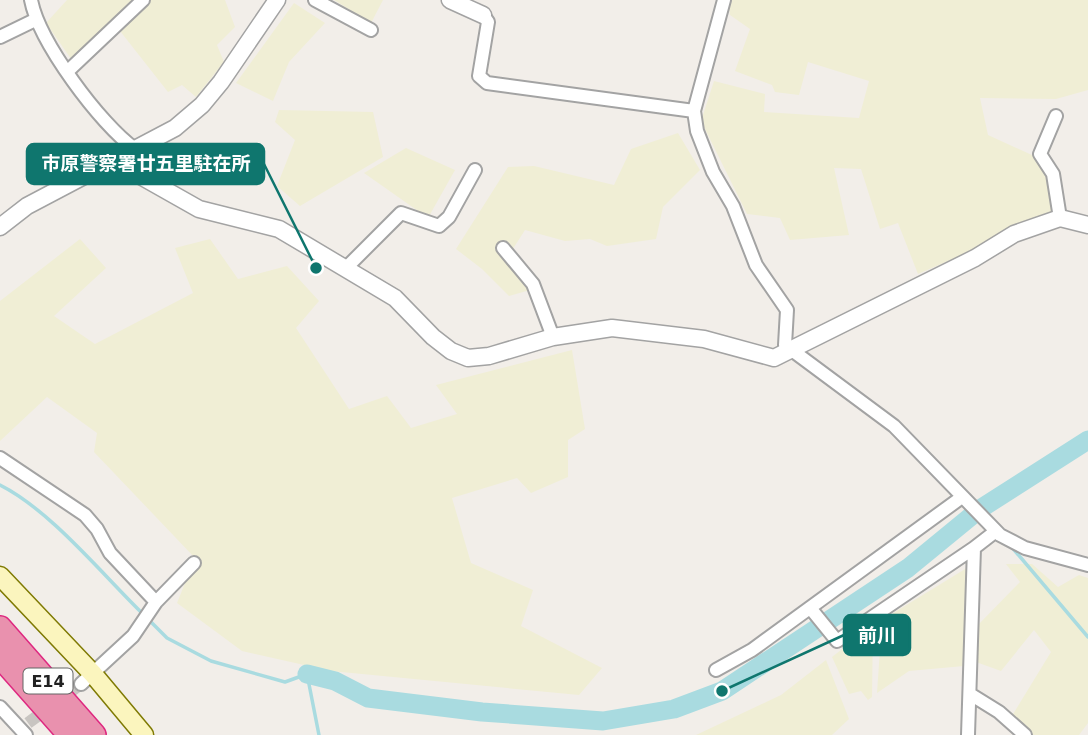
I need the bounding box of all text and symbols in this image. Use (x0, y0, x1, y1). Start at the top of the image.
callout: 市原警察署廿五里駐在所 (27, 144, 264, 184)
text: 市原警察署廿五里駐在所 (41, 152, 251, 174)
callout: 前川 (844, 615, 910, 655)
text: 前川 (858, 624, 896, 646)
road number: E14 (23, 668, 72, 694)

